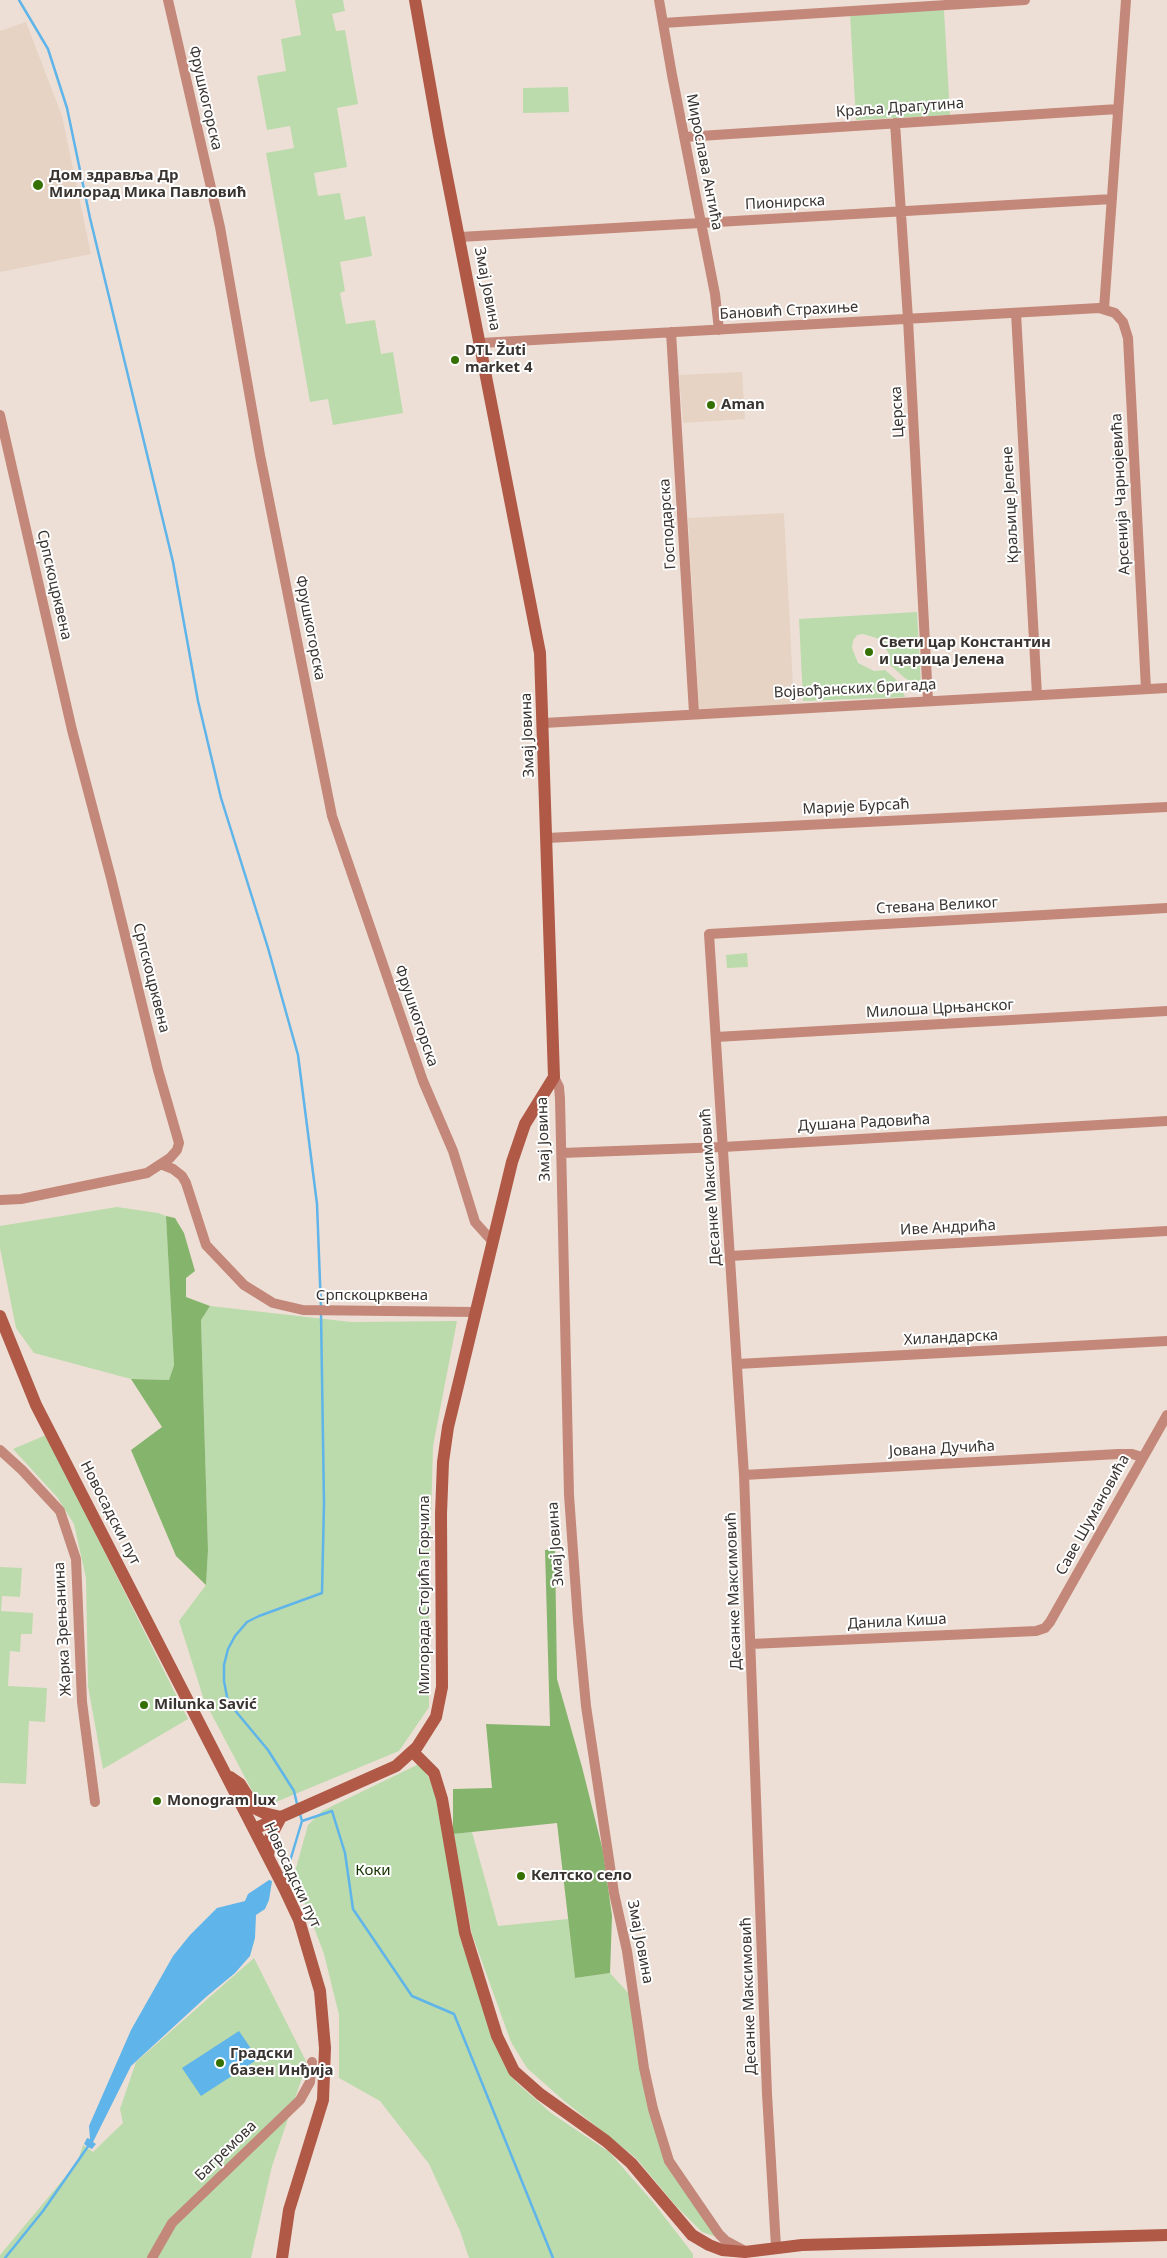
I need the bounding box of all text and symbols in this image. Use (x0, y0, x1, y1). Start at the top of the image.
street label: Фрушкогорска (184, 44, 226, 152)
street label: Мирослава Антића (682, 92, 726, 232)
street label: Краља Драгутина (835, 95, 965, 121)
place label: Дом здравља Др Милорад Мика Павловић (49, 167, 247, 202)
marker: Дом здравља Др Милорад Мика Павловић (31, 178, 45, 192)
street label: Пионирска (744, 192, 826, 214)
street label: Змај Јовина (470, 246, 504, 332)
street label: Бановић Страхиње (719, 298, 859, 324)
place label: DTL Žuti market 4 (465, 342, 533, 377)
marker: DTL Žuti market 4 (449, 354, 461, 366)
street label: Церска (888, 386, 908, 438)
place label: Aman (721, 396, 765, 414)
marker: Aman (705, 399, 717, 411)
street label: Арсенија Чарнојевића (1108, 413, 1134, 575)
street label: Краљице Јелене (999, 446, 1023, 564)
street label: Господарска (656, 478, 680, 570)
street label: Српскоцрквена (33, 528, 75, 642)
street label: Фрушкогорска (291, 574, 329, 682)
place label: Свети цар Константин и царица Јелена (879, 634, 1051, 669)
marker: Свети цар Константин и царица Јелена (863, 646, 875, 658)
street label: Војвођанских бригада (773, 676, 937, 702)
street label: Змај Јовина (518, 692, 538, 778)
street label: Марије Бурсаћ (802, 795, 910, 819)
street label: Стевана Великог (876, 894, 998, 918)
street label: Српскоцрквена (129, 921, 173, 1035)
street label: Фрушкогорска (390, 963, 442, 1069)
street label: Милоша Црњанског (866, 996, 1014, 1022)
street label: Змај Јовина (534, 1096, 554, 1182)
street label: Десанке Максимовић (697, 1108, 725, 1266)
street label: Душана Радовића (797, 1111, 931, 1135)
street label: Иве Андрића (900, 1217, 996, 1239)
street label: Српскоцрквена (316, 1287, 428, 1305)
street label: Хиландарска (903, 1327, 999, 1349)
street label: Јована Дучића (889, 1437, 995, 1461)
street label: Саве Шумановића (1052, 1452, 1134, 1578)
street label: Новосадски пут (76, 1458, 144, 1568)
street label: Милорада Стојића Горчила (416, 1495, 434, 1695)
street label: Змај Јовина (544, 1501, 568, 1587)
street label: Десанке Максимовић (722, 1512, 746, 1670)
street label: Жарка Зрењанина (50, 1561, 76, 1697)
street label: Данила Киша (847, 1610, 947, 1634)
place label: Milunka Savić (154, 1696, 257, 1714)
marker: Milunka Savić (138, 1699, 150, 1711)
place label: Monogram lux (167, 1792, 276, 1810)
marker: Monogram lux (151, 1795, 163, 1807)
street label: Новосадски пут (260, 1819, 324, 1931)
park label: Коки (355, 1862, 391, 1880)
place label: Келтско село (531, 1867, 632, 1885)
marker: Келтско село (515, 1870, 527, 1882)
street label: Змај Јовина (623, 1899, 657, 1985)
street label: Десанке Максимовић (737, 1917, 761, 2075)
place label: Градски базен Инђија (230, 2045, 334, 2080)
marker: Градски базен Инђија (214, 2057, 226, 2069)
street label: Багремова (191, 2117, 261, 2185)

